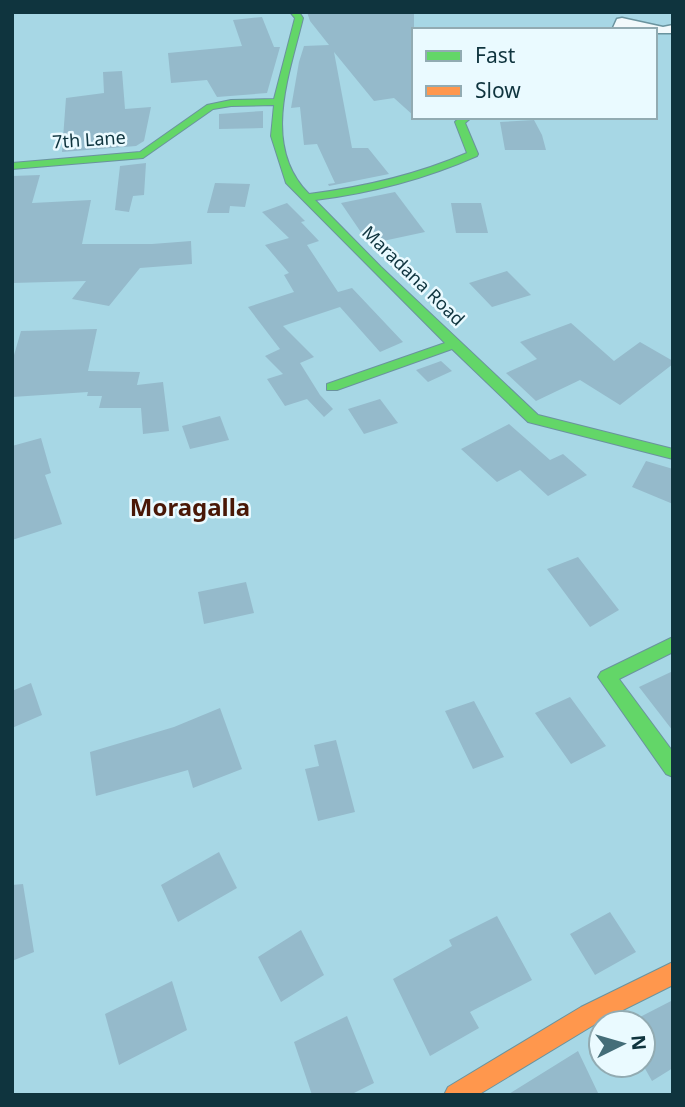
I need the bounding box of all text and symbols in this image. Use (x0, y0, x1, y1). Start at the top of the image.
legend (412, 28, 657, 119)
text: Fast (475, 41, 516, 69)
text: Slow (475, 76, 521, 104)
street label: 7th Lane (51, 124, 126, 154)
street label: Maradana Road (357, 220, 470, 330)
district label: Moragalla (130, 490, 250, 523)
north arrow (587, 1009, 657, 1079)
text: N (625, 1034, 653, 1051)

